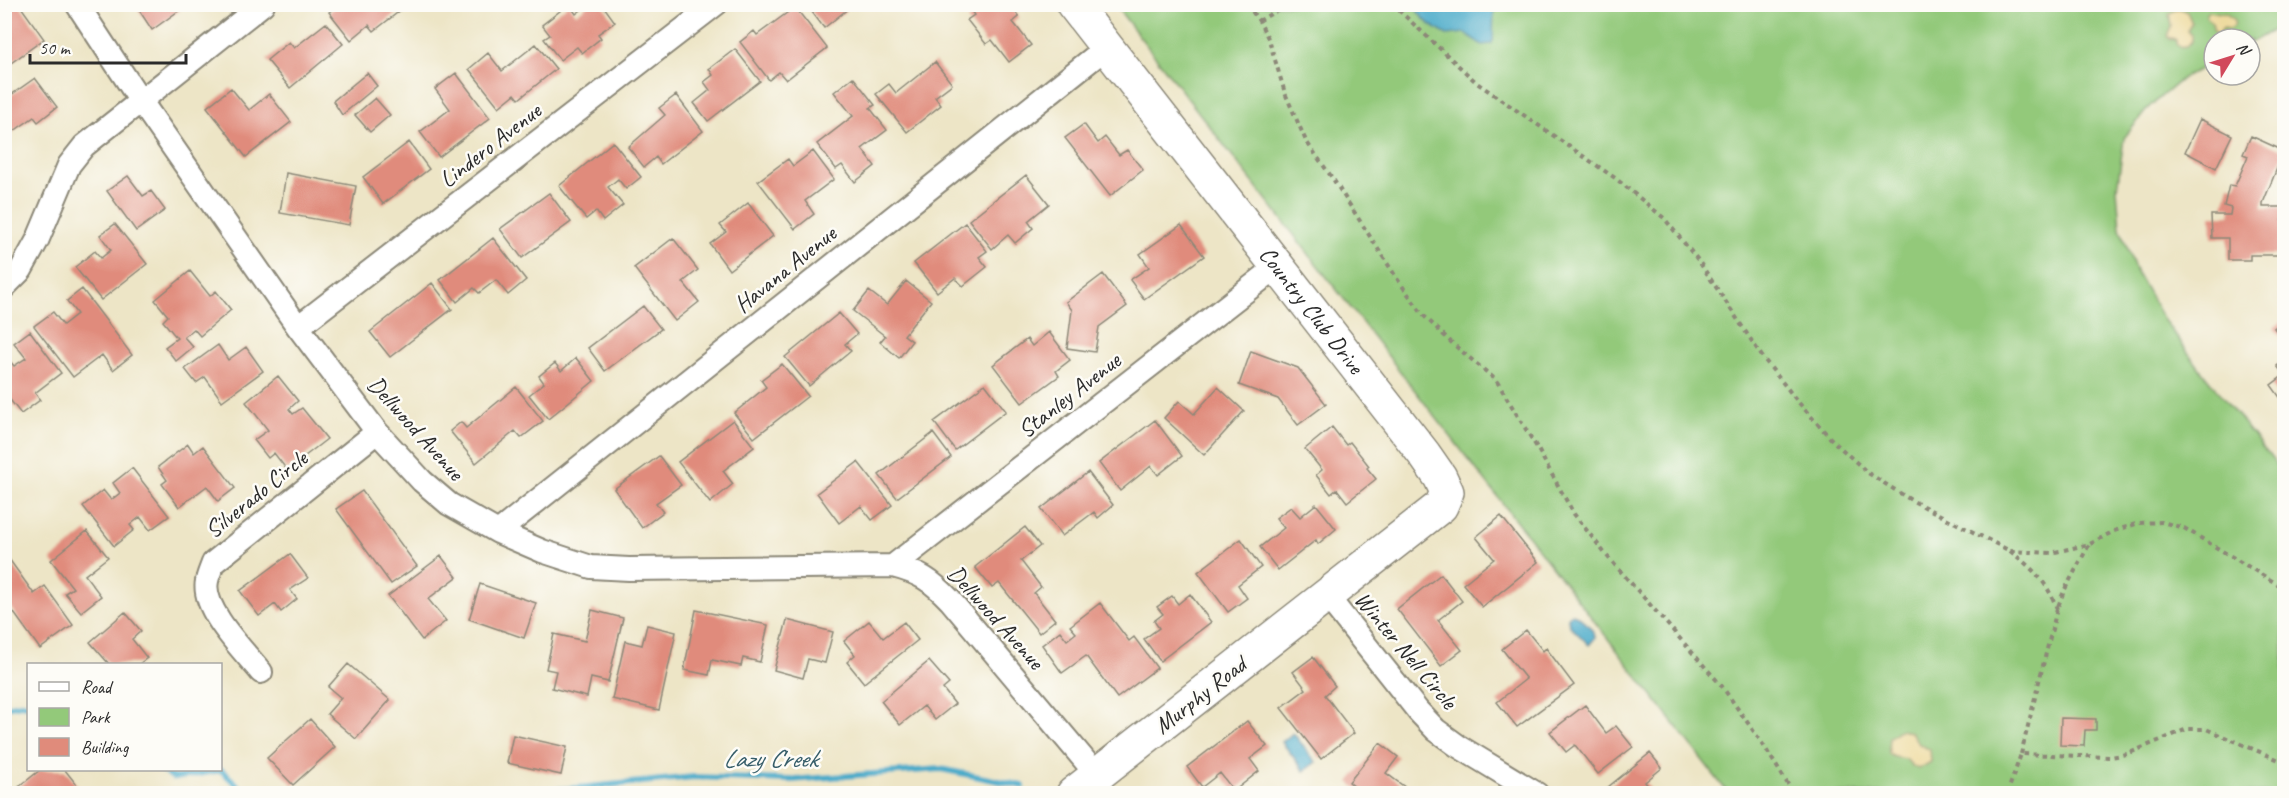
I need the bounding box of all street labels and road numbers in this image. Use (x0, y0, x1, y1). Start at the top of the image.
street label: Lindero Avenue (433, 95, 549, 194)
street label: Havana Avenue (728, 217, 844, 319)
street label: Country Club Drive (1253, 240, 1372, 381)
street label: Stanley Avenue (1011, 344, 1128, 445)
street label: Dellwood Avenue (361, 370, 472, 488)
street label: Silverado Circle (198, 442, 315, 545)
street label: Dellwood Avenue (941, 559, 1052, 677)
street label: Winter Nell Circle (1348, 585, 1465, 717)
street label: Murphy Road (1148, 648, 1255, 740)

